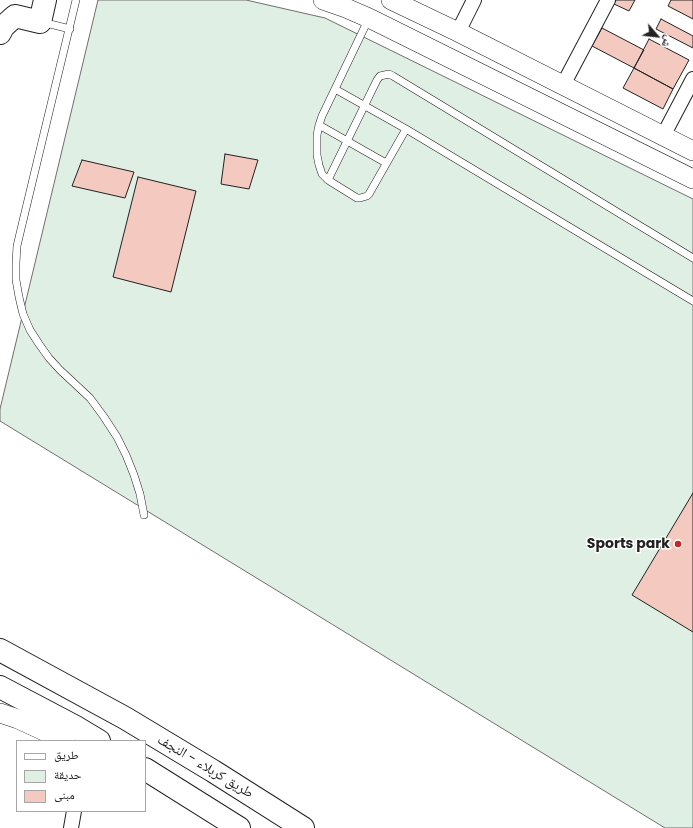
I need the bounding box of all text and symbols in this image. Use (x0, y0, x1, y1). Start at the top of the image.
north arrow (637, 16, 677, 56)
text: ش (658, 33, 677, 51)
place label: Sports park (587, 536, 670, 552)
marker: Sports park (673, 539, 683, 549)
street label: طريق کربلاء - النجف (154, 732, 256, 802)
legend (16, 740, 146, 812)
text: طريق (54, 746, 79, 763)
text: حديقة (54, 766, 82, 783)
text: مبنى (54, 786, 75, 803)

